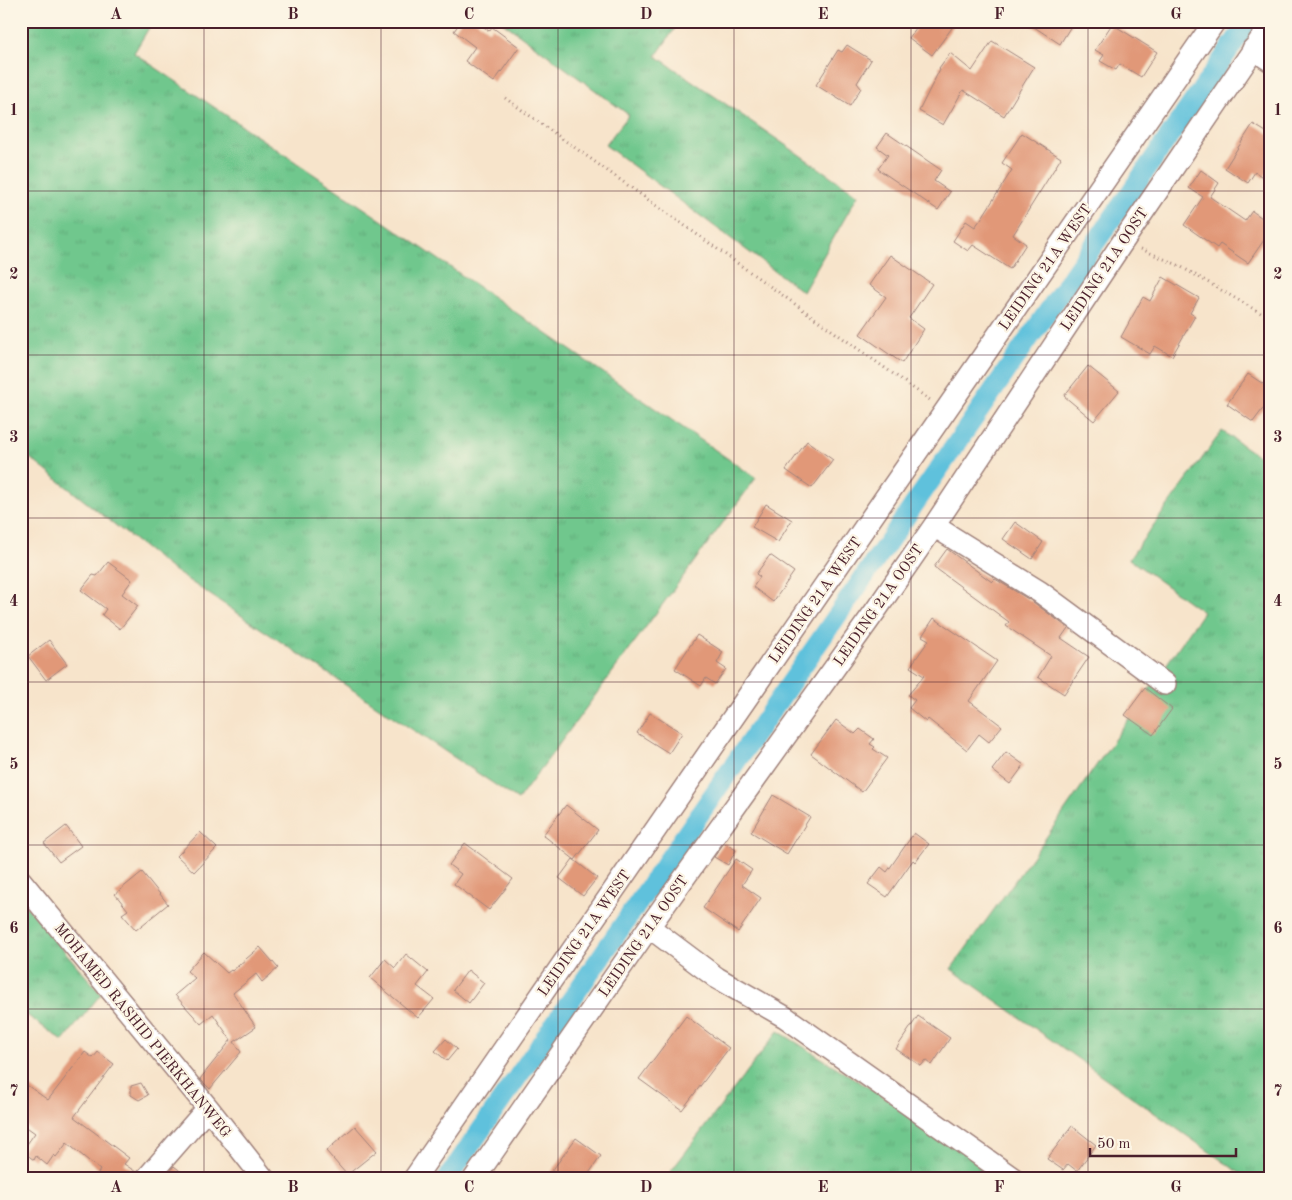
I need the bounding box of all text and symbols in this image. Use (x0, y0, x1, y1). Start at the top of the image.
text: A (110, 7, 122, 23)
text: B (287, 7, 299, 23)
text: C (464, 7, 474, 23)
text: D (640, 7, 652, 23)
text: E (817, 7, 829, 23)
text: F (994, 7, 1005, 23)
text: G (1170, 7, 1182, 23)
text: 1 (9, 103, 19, 119)
text: 1 (1273, 103, 1283, 119)
street label: LEIDING 21A WEST (997, 202, 1095, 334)
street label: LEIDING 21A OOST (1059, 206, 1152, 334)
text: 2 (9, 267, 19, 283)
text: 2 (1273, 267, 1283, 283)
text: 3 (9, 430, 19, 446)
text: 3 (1273, 430, 1283, 446)
street label: LEIDING 21A WEST (767, 535, 865, 667)
street label: LEIDING 21A OOST (832, 542, 927, 669)
text: 4 (9, 594, 19, 610)
text: 4 (1273, 594, 1283, 610)
text: 5 (9, 757, 19, 773)
text: 5 (1273, 757, 1283, 773)
street label: LEIDING 21A WEST (536, 868, 634, 1000)
street label: LEIDING 21A OOST (597, 873, 692, 1000)
text: 6 (9, 921, 19, 937)
street label: MOHAMED RASHID PIERKHANWEG (51, 921, 233, 1141)
text: 6 (1273, 921, 1283, 937)
text: 7 (9, 1084, 19, 1100)
text: 7 (1273, 1084, 1283, 1100)
scale bar (1090, 1125, 1236, 1157)
text: 50 m (1097, 1137, 1131, 1152)
text: A (110, 1180, 122, 1196)
text: B (287, 1180, 299, 1196)
text: C (464, 1180, 474, 1196)
text: D (640, 1180, 652, 1196)
text: E (817, 1180, 829, 1196)
text: F (994, 1180, 1005, 1196)
text: G (1170, 1180, 1182, 1196)

